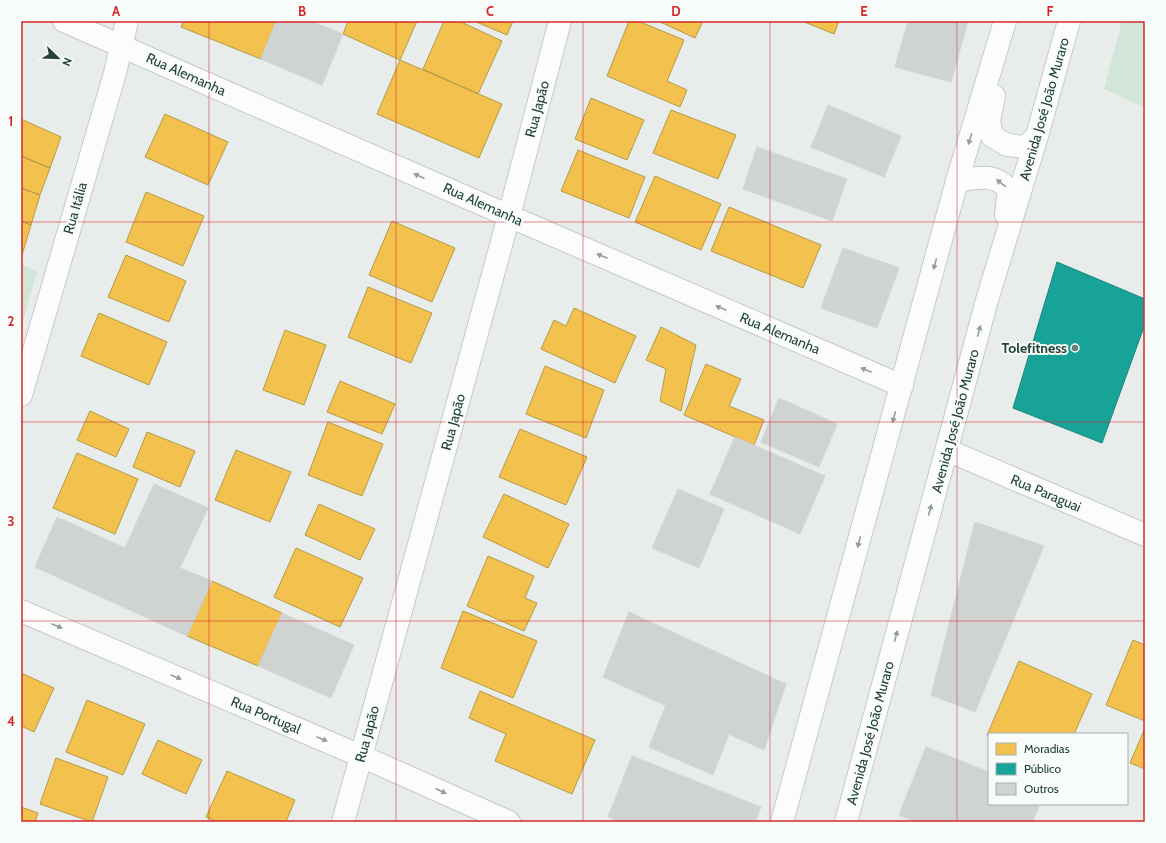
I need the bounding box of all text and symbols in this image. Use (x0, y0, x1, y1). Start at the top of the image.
text: A (112, 3, 121, 19)
text: B (298, 3, 306, 19)
text: C (486, 3, 494, 19)
text: D (671, 3, 681, 19)
text: E (860, 3, 868, 19)
text: F (1047, 3, 1054, 19)
street label: Avenida José João Muraro (1015, 35, 1073, 183)
north arrow (38, 38, 78, 78)
street label: Rua Alemanha (143, 48, 229, 100)
text: N (59, 56, 75, 68)
street label: Rua Japão (521, 78, 553, 139)
text: 1 (9, 113, 13, 129)
one-way arrow (967, 133, 973, 145)
one-way arrow (413, 173, 424, 179)
street label: Rua Alemanha (440, 178, 526, 230)
one-way arrow (996, 179, 1007, 187)
street label: Rua Itália (59, 180, 91, 236)
one-way arrow (596, 253, 608, 259)
one-way arrow (931, 258, 937, 270)
one-way arrow (715, 304, 727, 310)
street label: Rua Alemanha (737, 308, 823, 358)
text: 2 (8, 313, 15, 329)
one-way arrow (976, 325, 982, 337)
place label: Tolefitness (1002, 339, 1067, 357)
marker: Tolefitness (1070, 343, 1080, 353)
street label: Avenida José João Muraro (927, 347, 983, 495)
one-way arrow (861, 367, 872, 373)
street label: Rua Japão (437, 391, 469, 452)
one-way arrow (891, 411, 897, 423)
street label: Rua Paraguai (1008, 470, 1084, 516)
one-way arrow (927, 504, 933, 516)
text: 3 (7, 513, 15, 529)
one-way arrow (856, 536, 862, 548)
one-way arrow (51, 623, 62, 629)
one-way arrow (893, 630, 899, 642)
street label: Avenida José João Muraro (842, 659, 898, 807)
one-way arrow (171, 674, 182, 680)
street label: Rua Portugal (228, 692, 304, 738)
street label: Rua Japão (351, 703, 383, 764)
text: 4 (7, 713, 15, 729)
legend (988, 733, 1128, 805)
one-way arrow (316, 736, 327, 742)
text: Moradias (1024, 741, 1070, 756)
text: Público (1024, 761, 1061, 776)
text: Outros (1024, 781, 1059, 796)
one-way arrow (435, 788, 446, 794)

